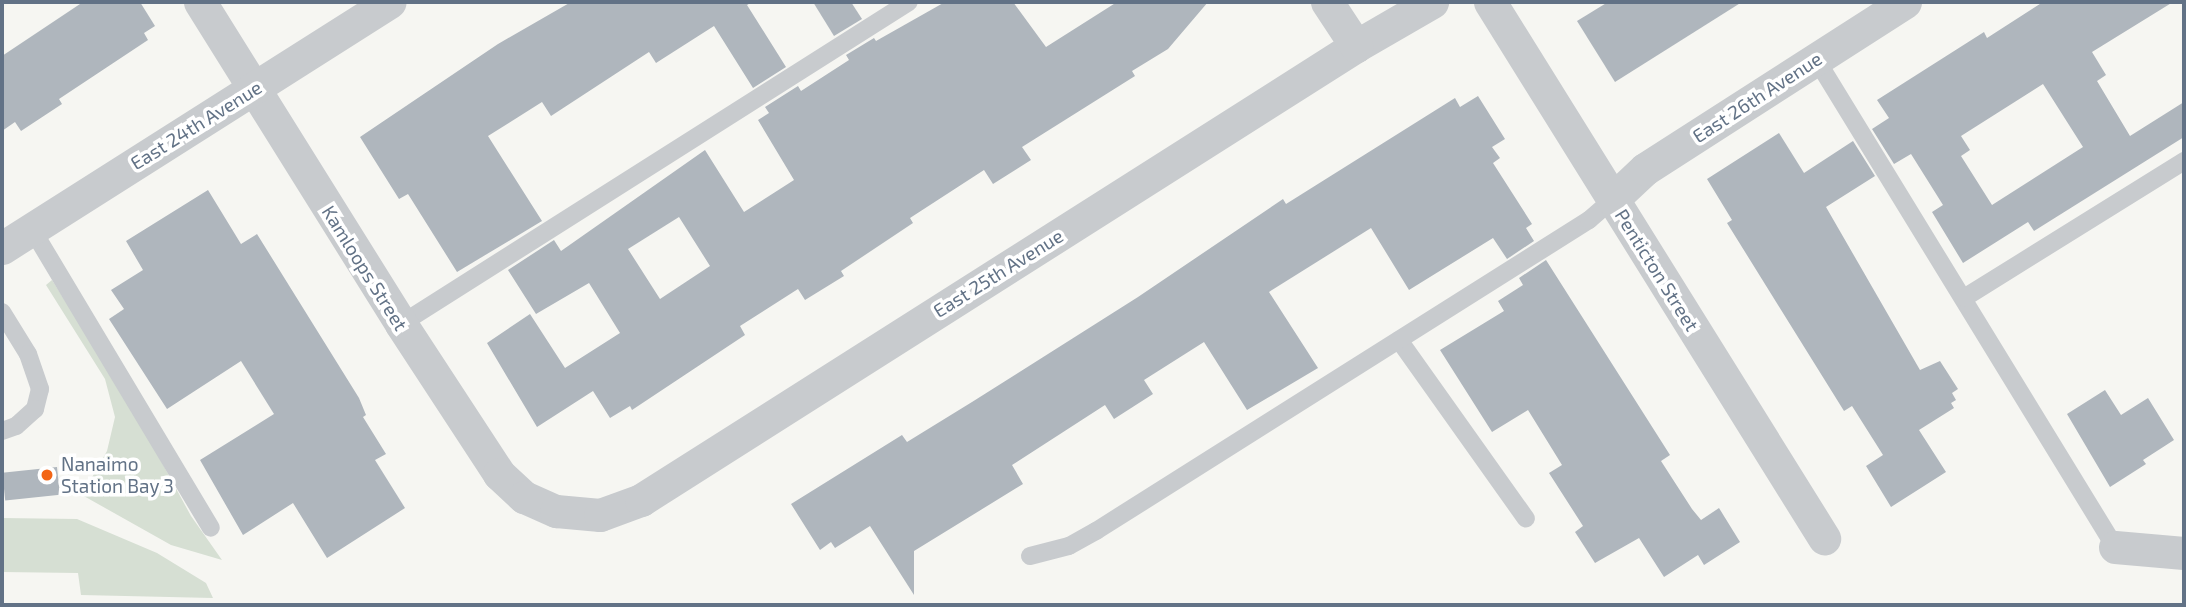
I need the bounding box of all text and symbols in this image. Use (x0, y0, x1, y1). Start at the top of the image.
street label: East 26th Avenue (1688, 47, 1826, 147)
street label: East 24th Avenue (126, 75, 266, 175)
street label: Kamloops Street (317, 201, 413, 335)
street label: Penticton Street (1610, 205, 1704, 335)
street label: East 25th Avenue (929, 224, 1067, 322)
place label: Nanaimo Station Bay 3 (61, 453, 174, 497)
marker: Nanaimo Station Bay 3 (39, 467, 55, 483)

